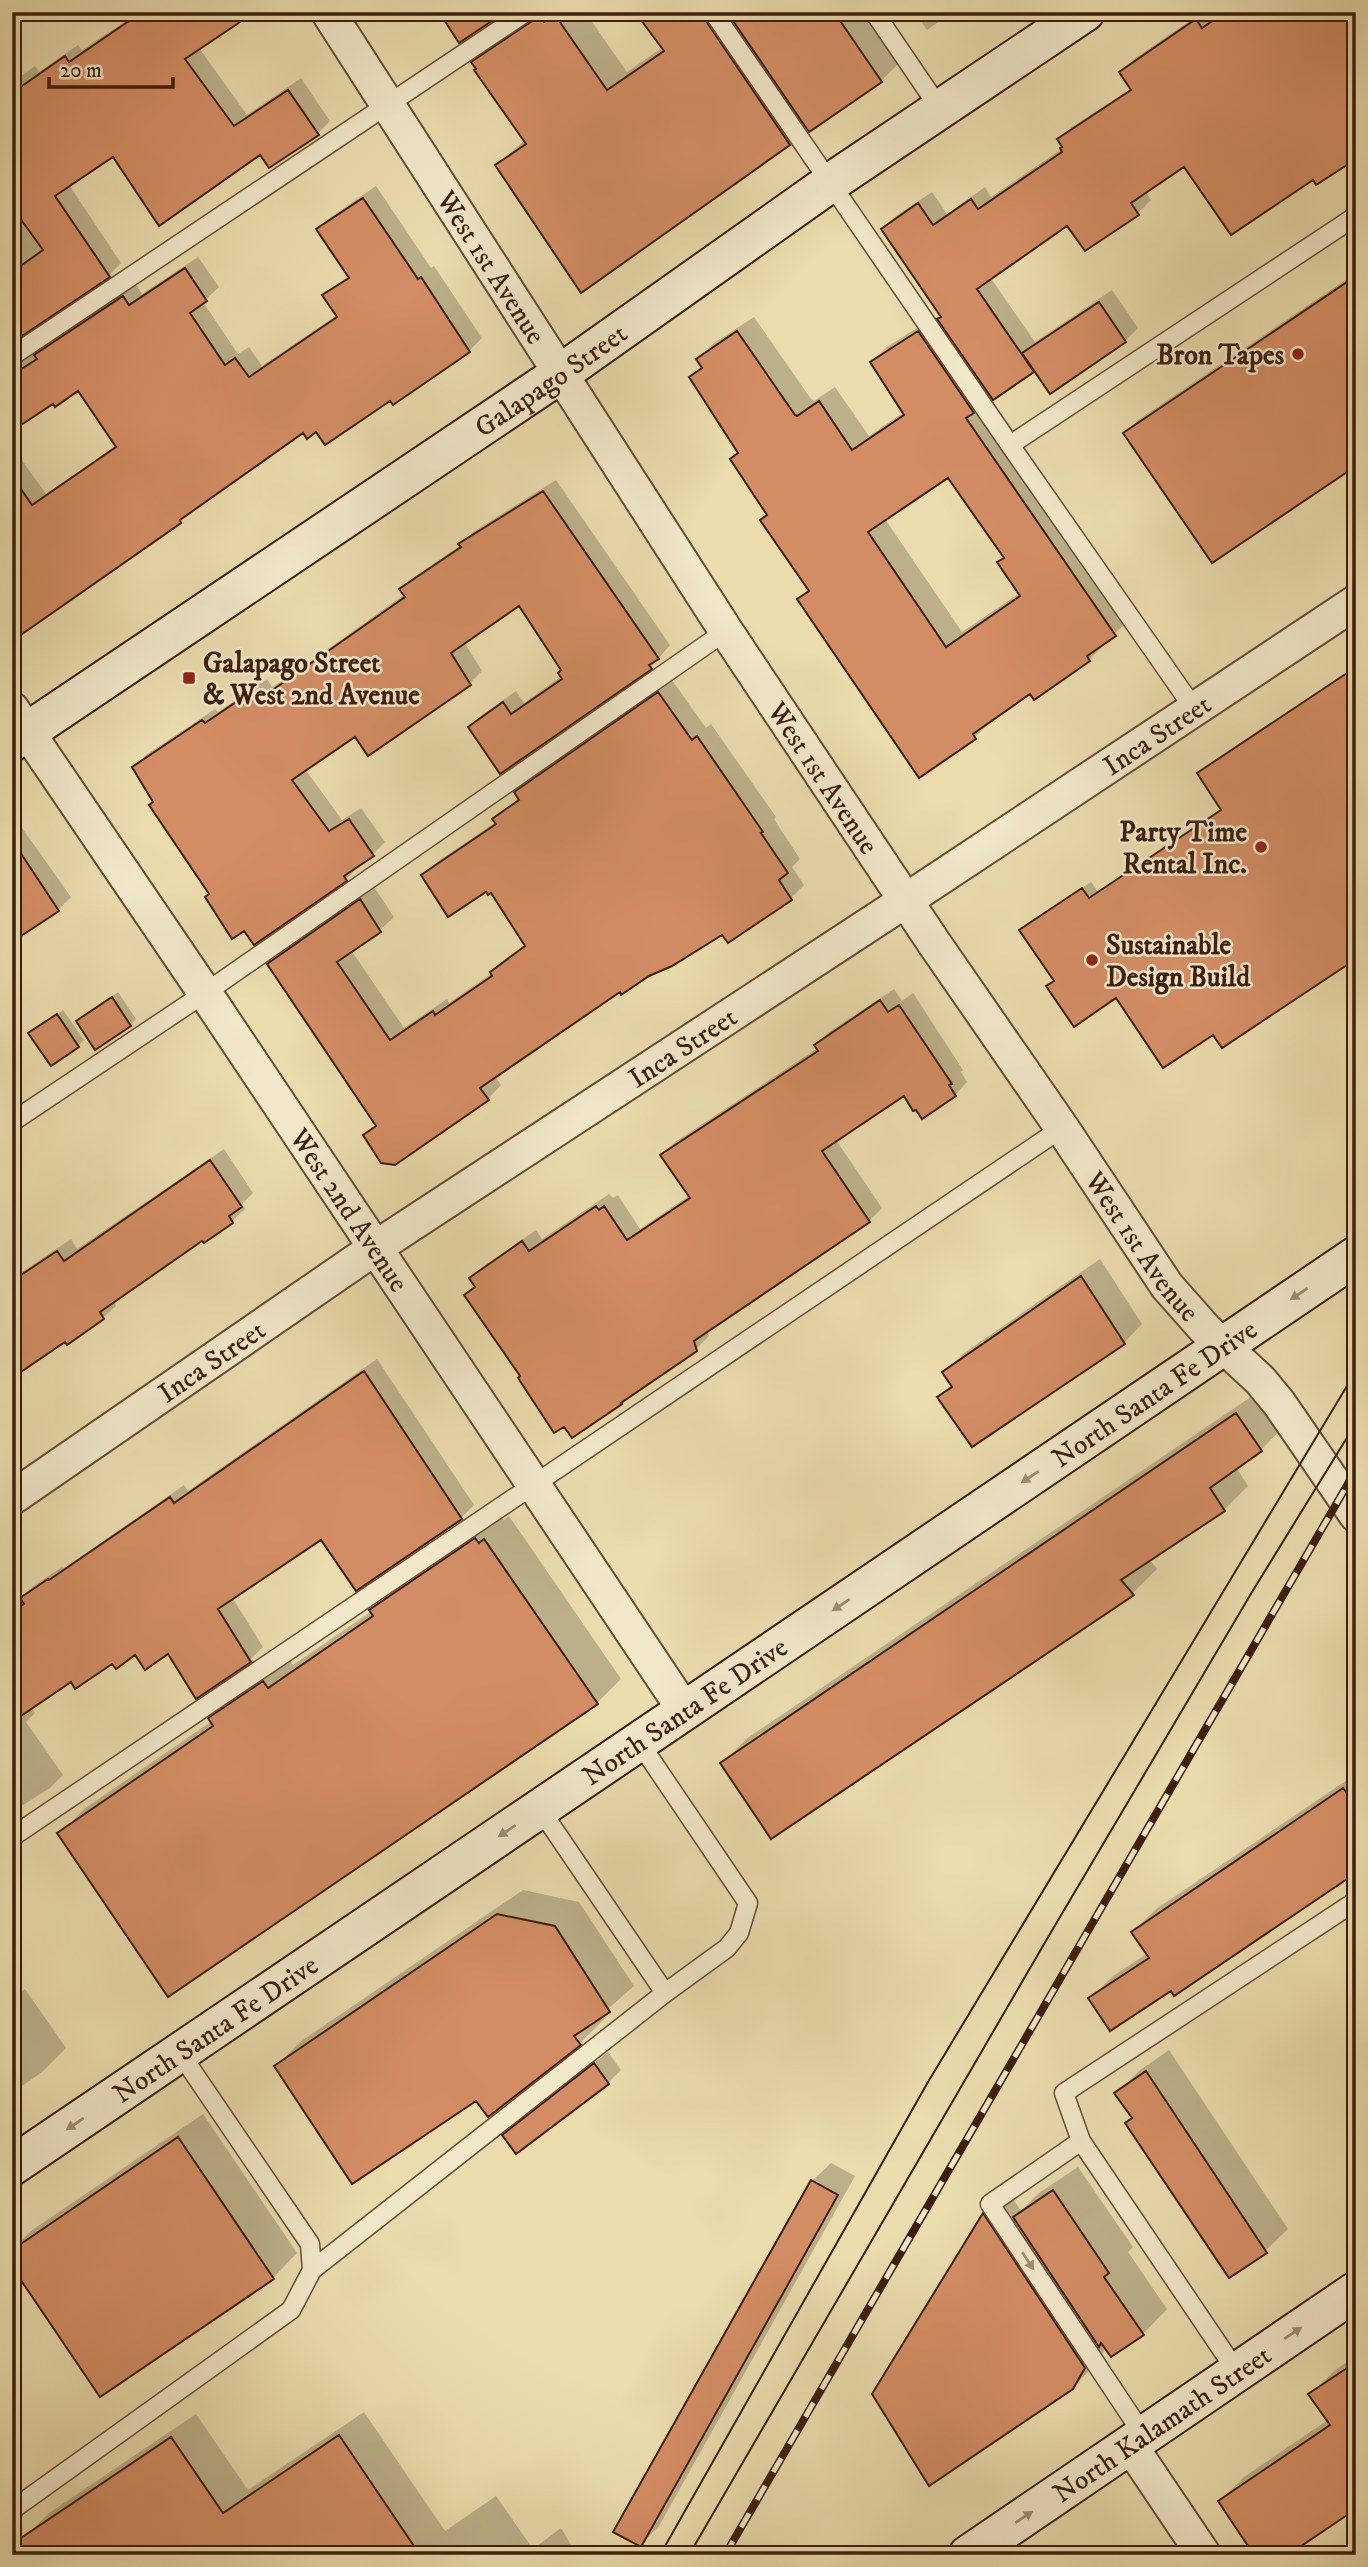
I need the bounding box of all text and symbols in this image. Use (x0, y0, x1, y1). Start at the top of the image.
scale bar (49, 46, 173, 90)
text: 20 m (60, 58, 102, 84)
street label: West 1st Avenue (428, 184, 553, 351)
street label: Galapago Street (468, 316, 634, 445)
place label: Bron Tapes (1156, 338, 1285, 373)
marker: Bron Tapes (1290, 346, 1306, 362)
place label: Galapago Street & West 2nd Avenue (203, 646, 420, 713)
marker: Galapago Street & West 2nd Avenue (181, 670, 197, 686)
street label: Inca Street (1097, 687, 1218, 784)
street label: West 1st Avenue (759, 695, 886, 861)
place label: Party Time Rental Inc. (1119, 815, 1247, 882)
marker: Party Time Rental Inc. (1253, 839, 1269, 855)
place label: Sustainable Design Build (1106, 928, 1251, 995)
marker: Sustainable Design Build (1084, 952, 1100, 968)
street label: Inca Street (622, 1000, 744, 1096)
street label: West 2nd Avenue (281, 1121, 416, 1299)
street label: West 1st Avenue (1076, 1164, 1206, 1329)
one-way arrow (1289, 1288, 1309, 1301)
street label: North Santa Fe Drive (1045, 1312, 1264, 1476)
street label: Inca Street (152, 1313, 272, 1411)
one-way arrow (1021, 1470, 1039, 1484)
one-way arrow (832, 1598, 851, 1611)
street label: North Santa Fe Drive (576, 1630, 795, 1794)
one-way arrow (498, 1824, 516, 1838)
street label: North Santa Fe Drive (106, 1948, 325, 2112)
one-way arrow (66, 2117, 84, 2131)
one-way arrow (1021, 2252, 1035, 2270)
one-way arrow (1284, 2327, 1303, 2340)
street label: North Kalamath Street (1046, 2338, 1278, 2511)
one-way arrow (1015, 2510, 1034, 2523)

